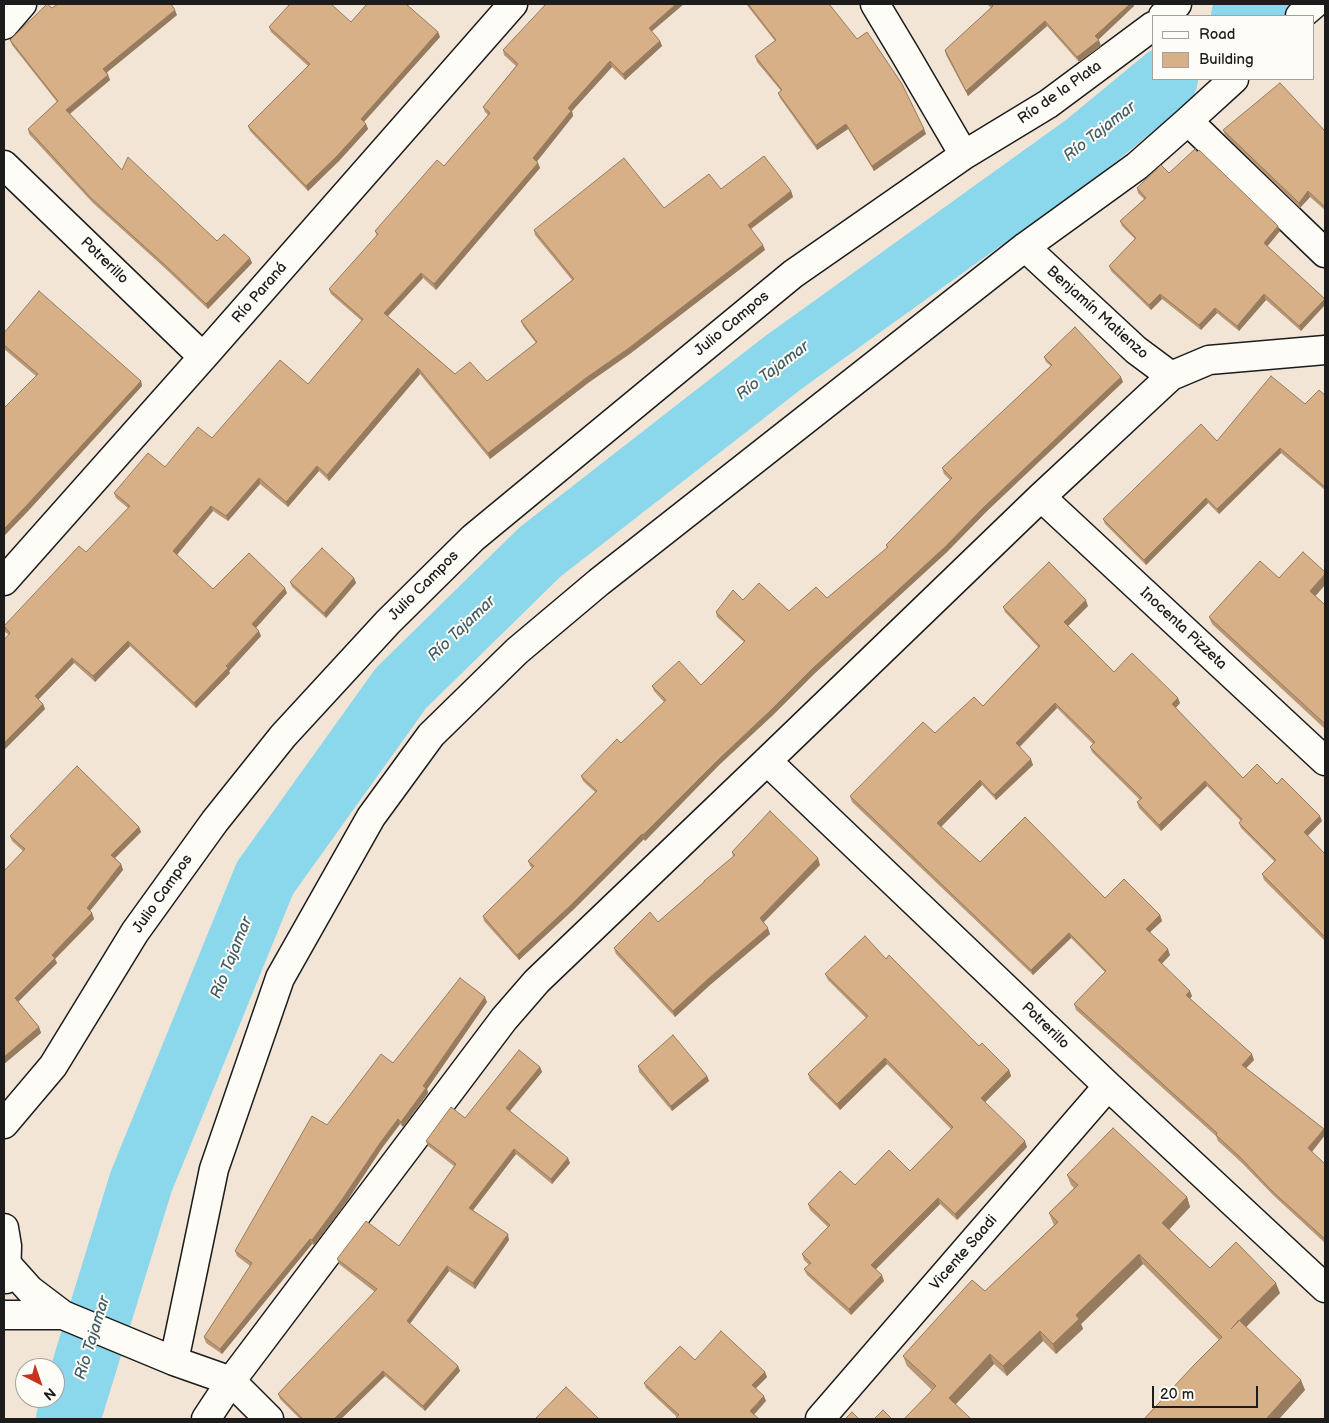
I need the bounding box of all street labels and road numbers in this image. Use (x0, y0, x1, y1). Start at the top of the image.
street label: Río de la Plata (1015, 58, 1105, 128)
street label: Potrerillo (76, 234, 132, 288)
street label: Río Paraná (229, 259, 291, 327)
street label: Benjamín Matienzo (1042, 263, 1152, 363)
street label: Julio Campos (691, 288, 773, 360)
street label: Julio Campos (385, 547, 463, 625)
street label: Inocenta Pizzeta (1136, 584, 1230, 674)
street label: Julio Campos (129, 851, 197, 937)
street label: Potrerillo (1017, 999, 1073, 1053)
street label: Vicente Saadi (927, 1212, 1001, 1294)

